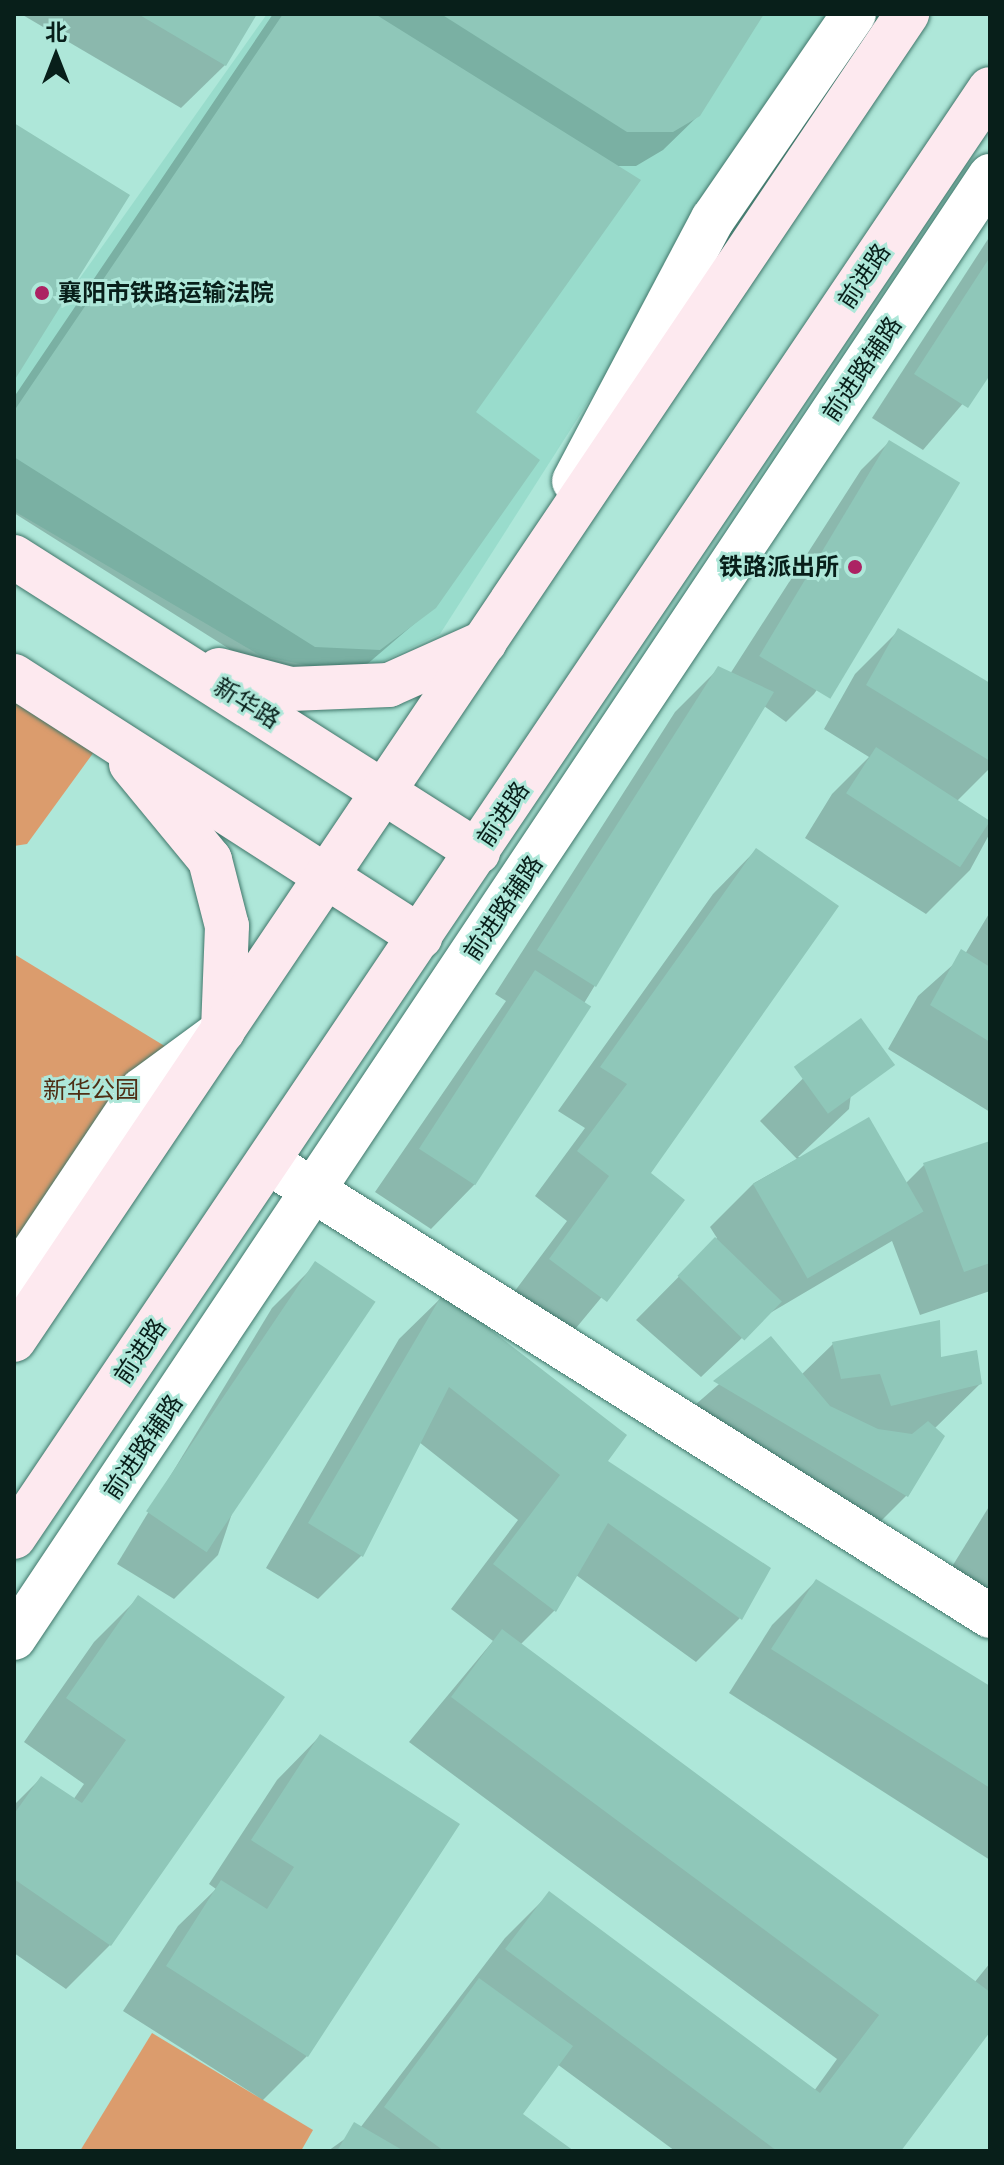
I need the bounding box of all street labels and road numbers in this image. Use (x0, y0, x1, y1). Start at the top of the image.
street label: 前进路 (832, 238, 896, 314)
street label: 前进路辅路 (817, 311, 907, 427)
street label: 新华路 (209, 672, 285, 734)
street label: 前进路 (471, 776, 535, 852)
street label: 前进路辅路 (458, 850, 548, 966)
street label: 前进路 (108, 1313, 172, 1389)
street label: 前进路辅路 (98, 1389, 188, 1505)

